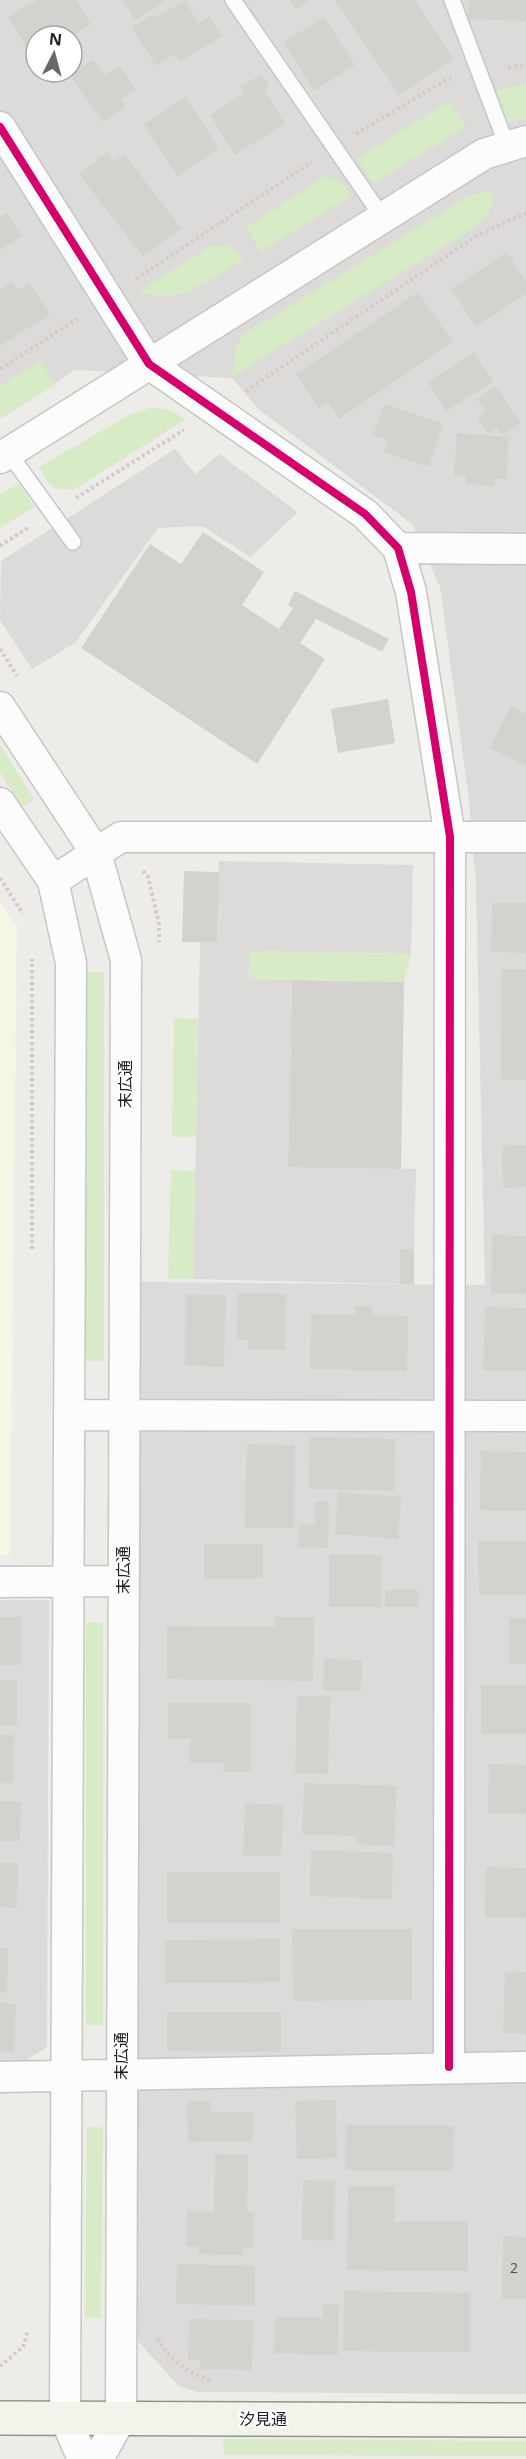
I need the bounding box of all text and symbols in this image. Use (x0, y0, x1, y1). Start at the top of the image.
north arrow (24, 24, 84, 84)
text: N (48, 27, 63, 51)
street label: 末広通 (114, 1060, 136, 1108)
street label: 末広通 (112, 1546, 134, 1594)
street label: 末広通 (110, 2032, 132, 2080)
house number: 2 (510, 2258, 518, 2277)
street label: 汐見通 (239, 2408, 287, 2430)

